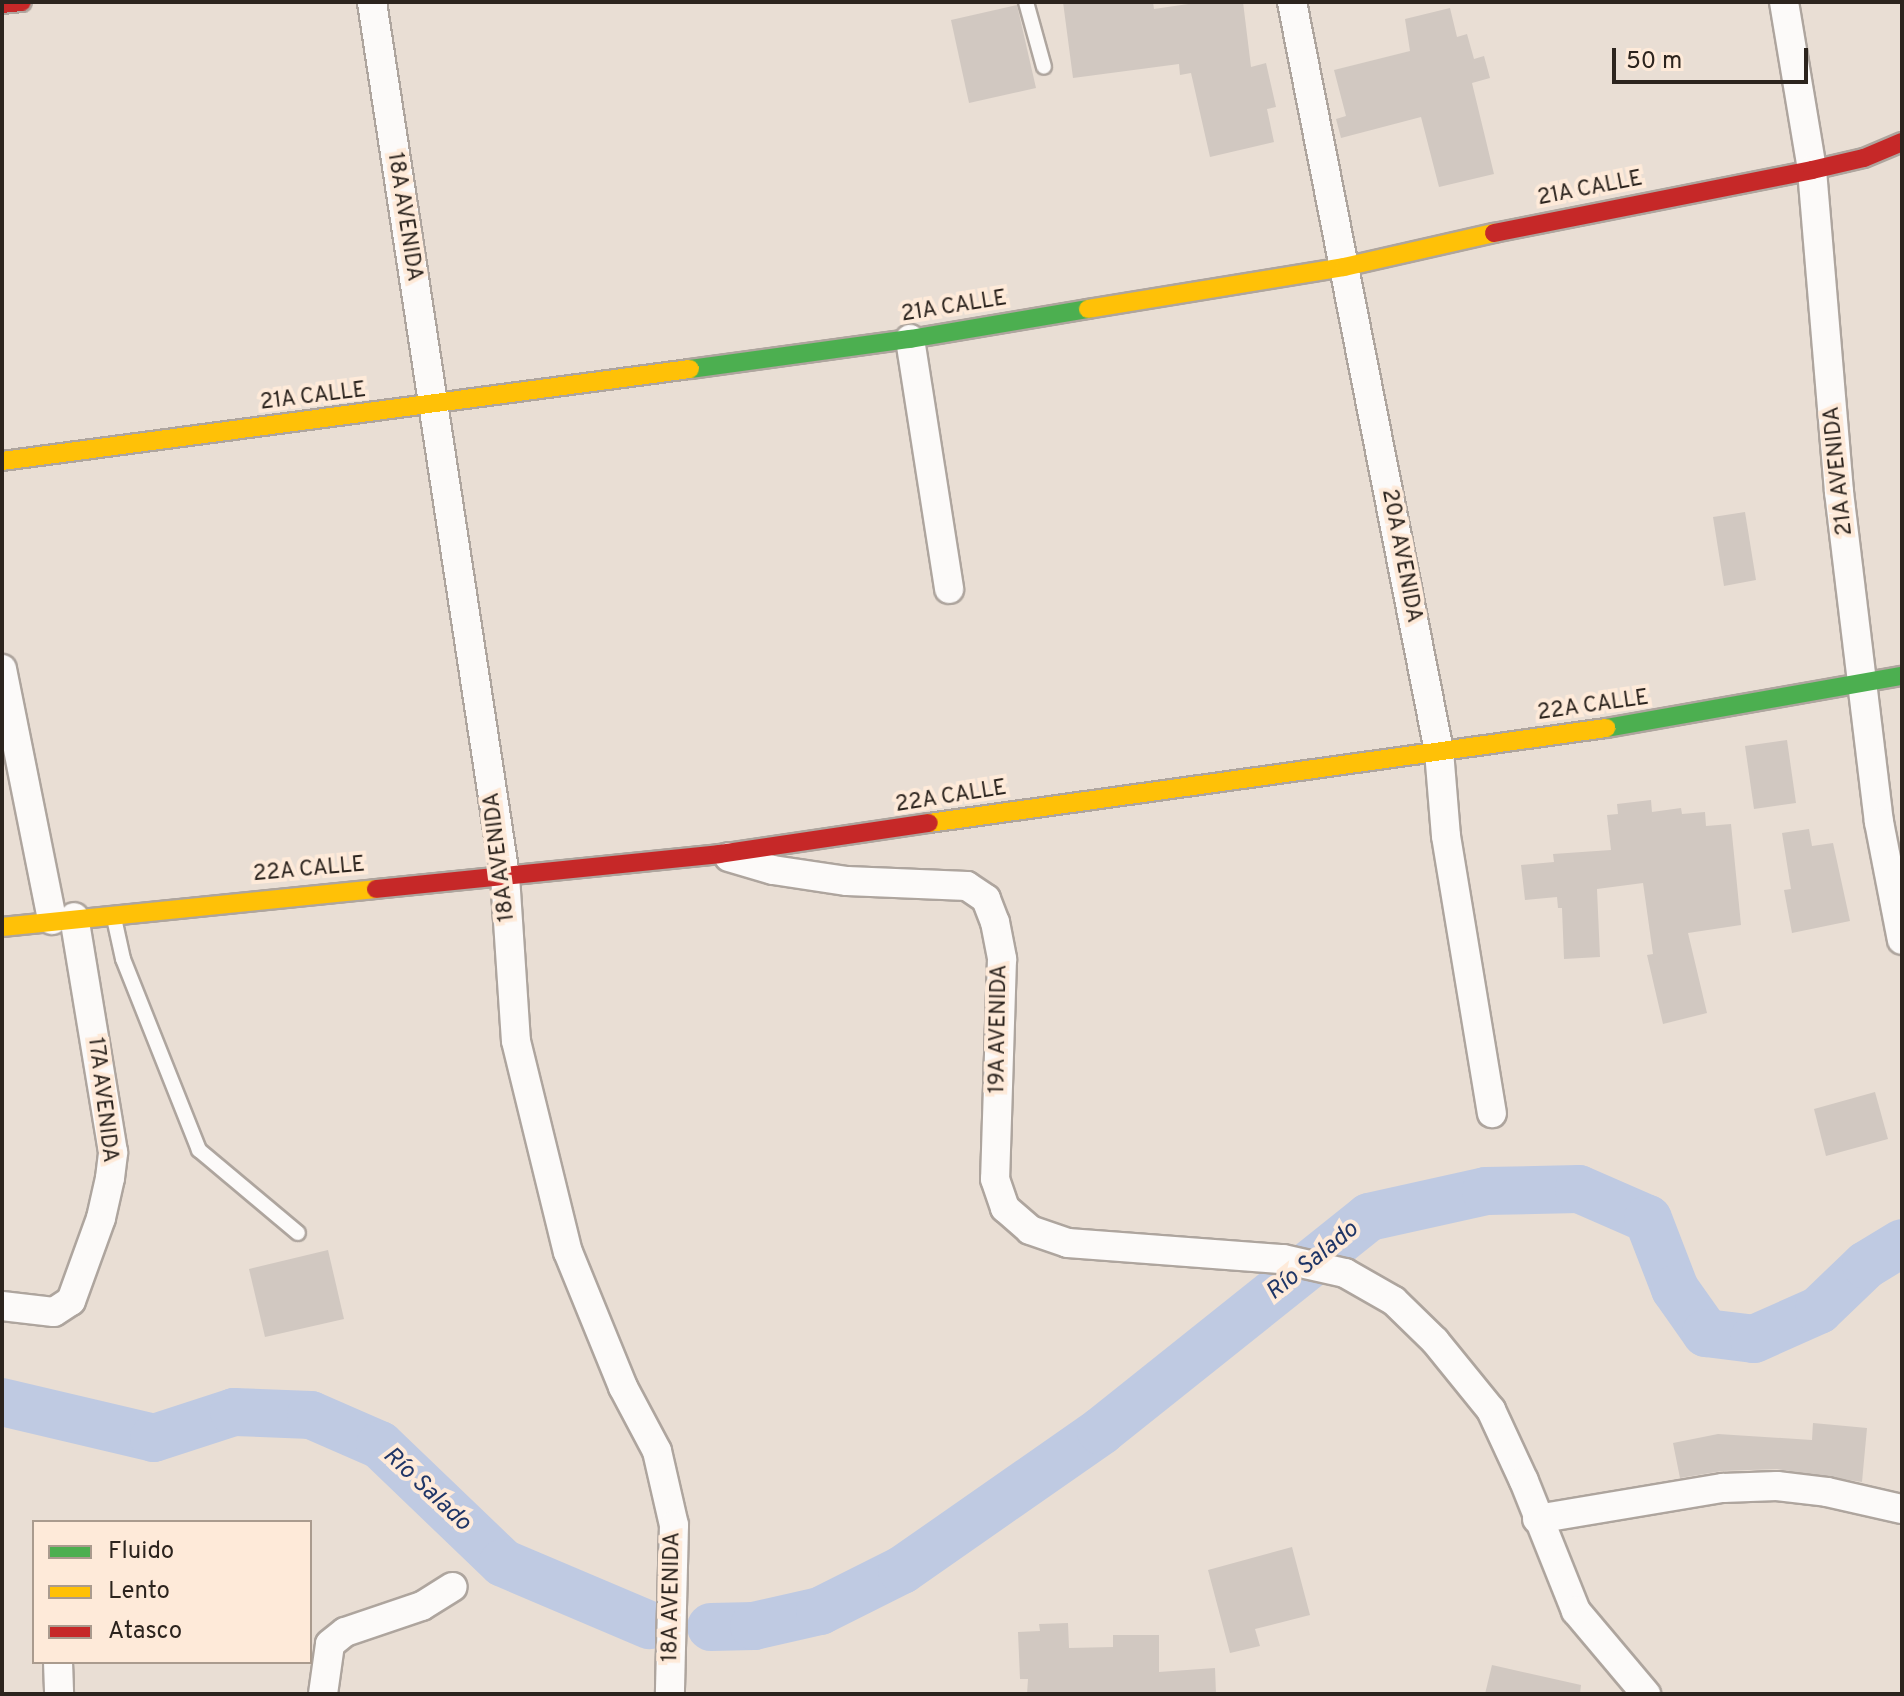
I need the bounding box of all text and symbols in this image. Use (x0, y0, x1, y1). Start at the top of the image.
scale bar (1616, 32, 1812, 82)
text: 50 m (1626, 47, 1682, 77)
street label: 18A AVENIDA (381, 150, 427, 284)
street label: 21A CALLE (1535, 166, 1645, 212)
street label: 21A CALLE (899, 286, 1009, 328)
street label: 21A CALLE (258, 377, 368, 417)
street label: 21A AVENIDA (1819, 404, 1859, 538)
street label: 20A AVENIDA (1375, 486, 1427, 626)
street label: 22A CALLE (1535, 685, 1651, 727)
street label: 22A CALLE (893, 775, 1009, 819)
street label: 18A AVENIDA (479, 790, 521, 924)
street label: 22A CALLE (252, 852, 366, 888)
street label: 19A AVENIDA (985, 963, 1013, 1095)
street label: 17A AVENIDA (81, 1035, 123, 1165)
water label: Río Salado (1261, 1216, 1365, 1308)
water label: Río Salado (376, 1442, 476, 1538)
legend (32, 1520, 312, 1664)
street label: 18A AVENIDA (658, 1531, 686, 1663)
text: Fluido (108, 1537, 174, 1567)
text: Lento (108, 1577, 170, 1607)
text: Atasco (108, 1617, 182, 1647)

